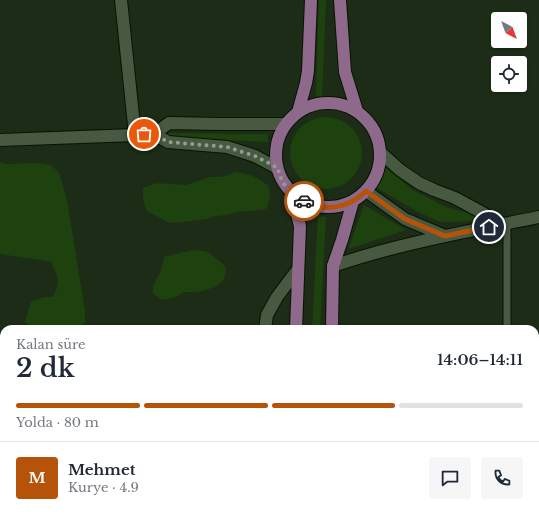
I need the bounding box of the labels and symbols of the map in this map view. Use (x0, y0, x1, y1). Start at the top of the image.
north arrow (491, 12, 527, 48)
pin (127, 117, 161, 151)
courier (284, 181, 324, 221)
pin (472, 210, 506, 244)

